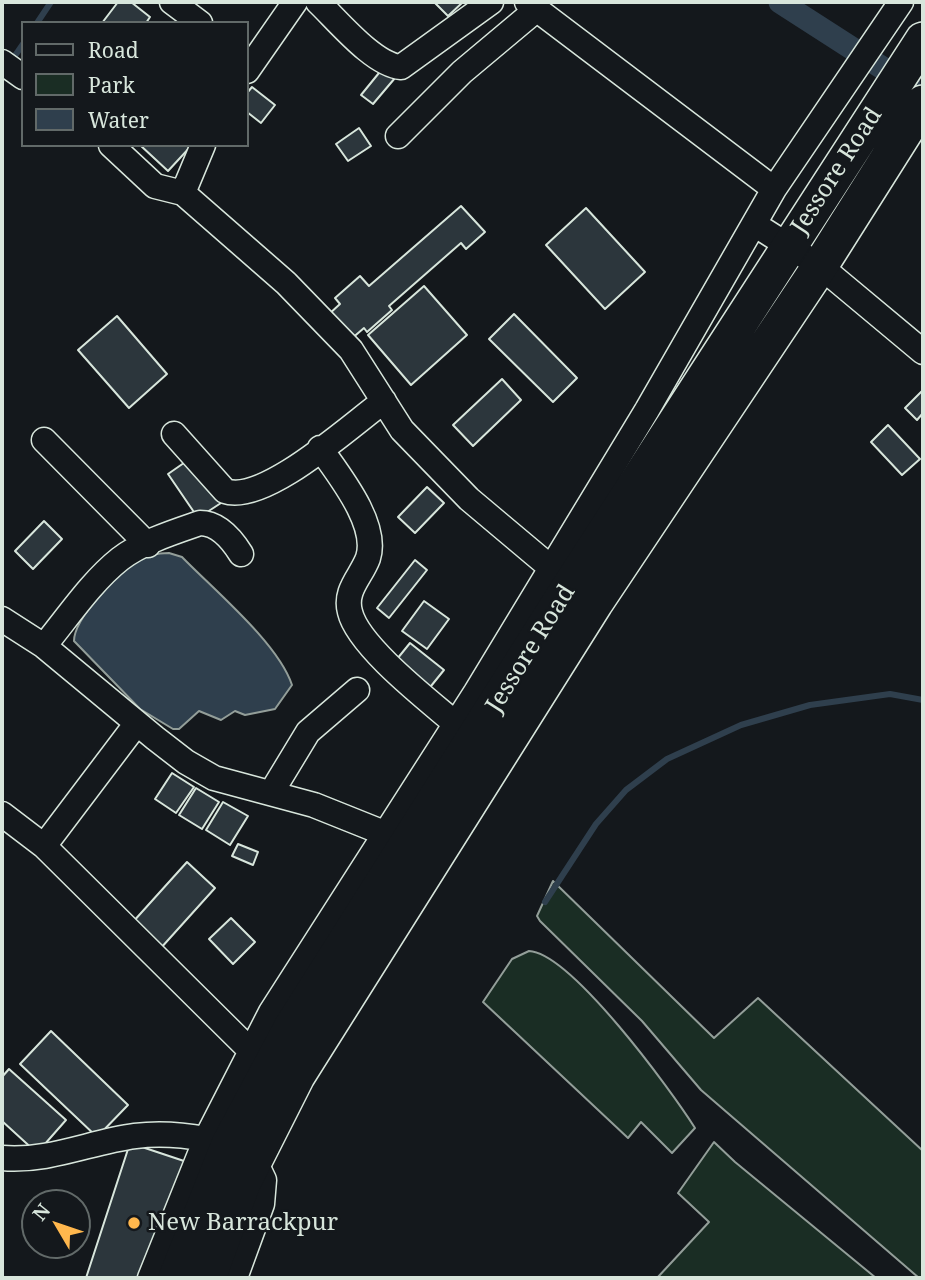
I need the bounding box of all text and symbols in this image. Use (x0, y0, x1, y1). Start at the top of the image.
legend (21, 21, 248, 147)
text: Road (88, 36, 139, 64)
text: Park (88, 71, 135, 99)
street label: Jessore Road (785, 102, 889, 240)
text: Water (88, 106, 149, 134)
street label: Jessore Road (480, 580, 582, 718)
north arrow (21, 1189, 91, 1259)
text: N (26, 1198, 56, 1226)
place label: New Barrackpur (148, 1209, 338, 1237)
marker: New Barrackpur (126, 1215, 142, 1231)

